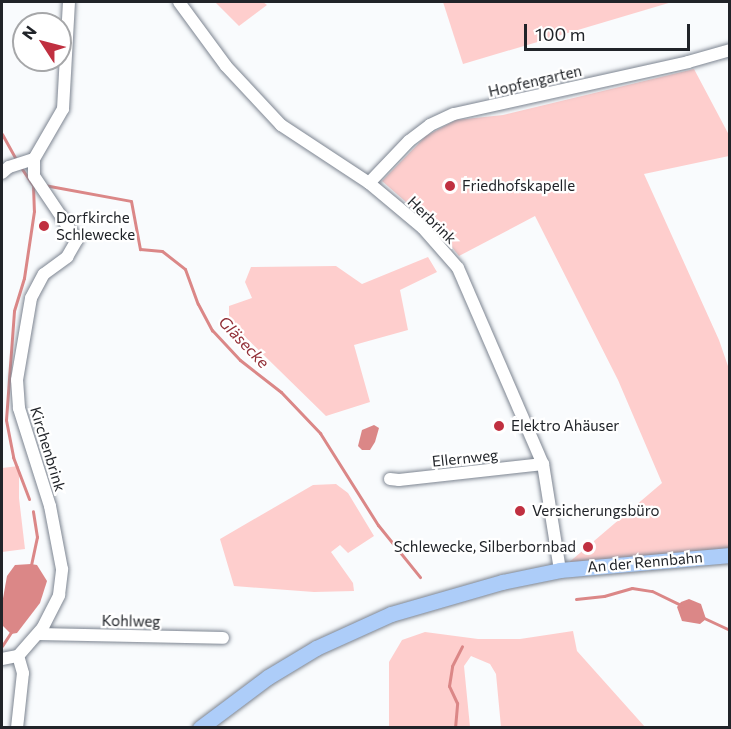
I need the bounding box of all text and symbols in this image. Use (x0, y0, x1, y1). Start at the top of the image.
north arrow (12, 12, 72, 72)
scale bar (527, 12, 694, 50)
text: N (17, 22, 40, 43)
text: 100 m (535, 23, 585, 45)
street label: Hopfengarten (486, 61, 584, 101)
place label: Friedhofskapelle (462, 177, 575, 195)
marker: Friedhofskapelle (443, 179, 457, 193)
street label: Herbrink (404, 192, 460, 248)
place label: Dorfkirche Schlewecke (56, 208, 135, 243)
marker: Dorfkirche Schlewecke (37, 219, 51, 233)
water label: Gläsecke (215, 312, 273, 372)
street label: Kirchenbrink (27, 404, 69, 494)
place label: Elektro Ahäuser (511, 417, 619, 435)
marker: Elektro Ahäuser (492, 419, 506, 433)
street label: Ellernweg (431, 446, 499, 470)
place label: Versicherungsbüro (532, 502, 659, 520)
marker: Versicherungsbüro (513, 504, 527, 518)
place label: Schlewecke, Silberbornbad (394, 538, 576, 556)
marker: Schlewecke, Silberbornbad (581, 540, 595, 554)
street label: An der Rennbahn (587, 548, 703, 576)
street label: Kohlweg (102, 611, 160, 631)

